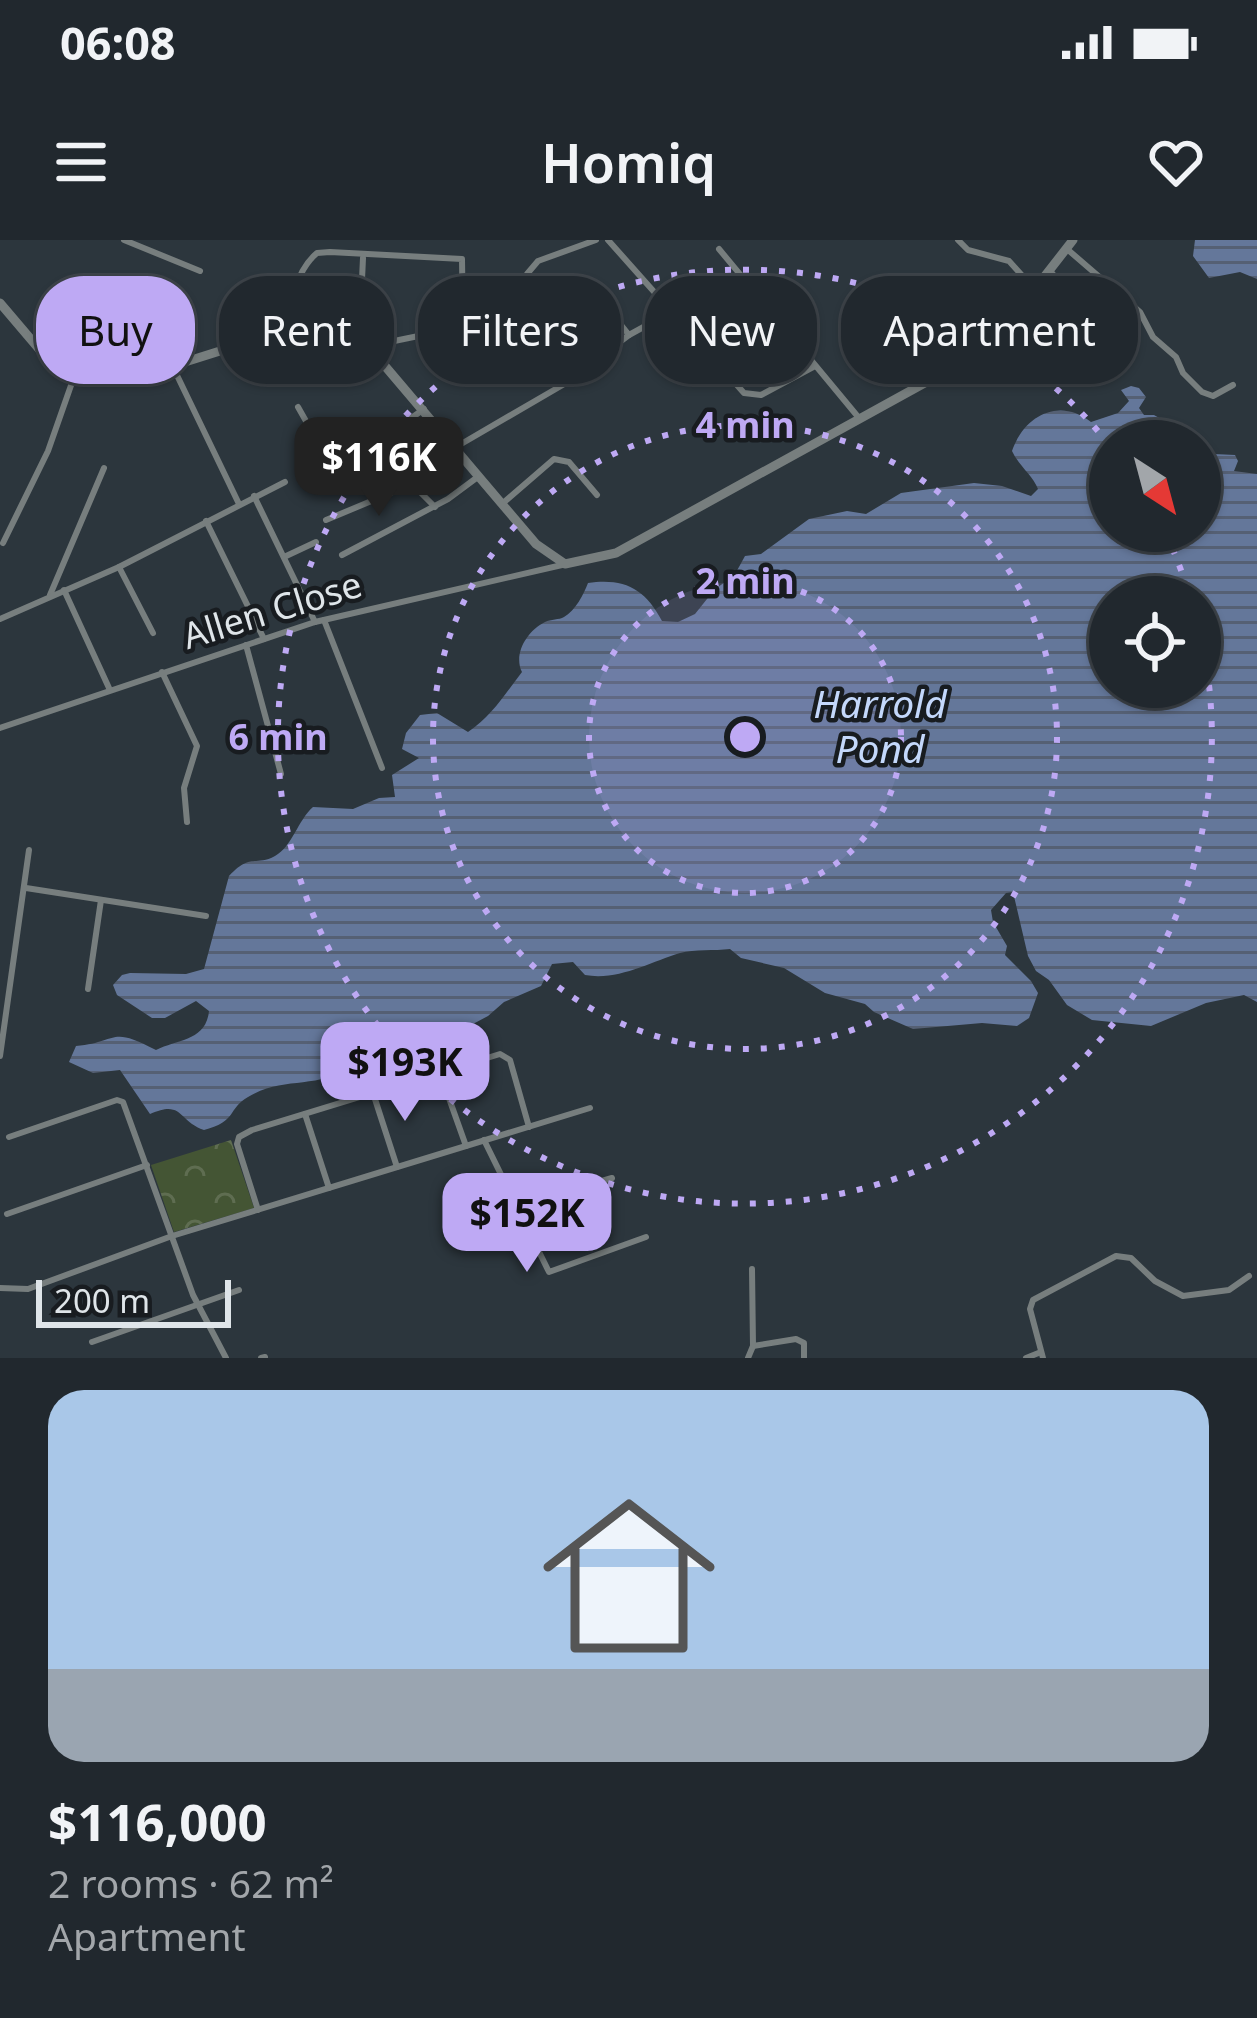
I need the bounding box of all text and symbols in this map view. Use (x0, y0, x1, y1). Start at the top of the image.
text: 06:08 (60, 12, 176, 73)
text: Homiq (541, 125, 716, 199)
icon: menu (48, 129, 114, 195)
icon: heart (1143, 129, 1209, 195)
chip: Buy (36, 276, 195, 384)
chip: Rent (219, 276, 394, 384)
chip: Filters (418, 276, 621, 384)
chip: New (645, 276, 817, 384)
chip: Apartment (841, 276, 1138, 384)
text: 4 min (695, 400, 795, 449)
pin: $116K (295, 417, 463, 519)
north arrow (1089, 420, 1221, 552)
map controls (1089, 420, 1221, 708)
text: $116K (321, 429, 437, 482)
text: 2 min (695, 556, 795, 605)
street label: Allen Close (176, 559, 367, 660)
button: locate (1089, 576, 1221, 708)
water label: Harrold Pond (813, 676, 948, 774)
text: 6 min (228, 712, 328, 761)
centre of rings (724, 716, 766, 758)
pin: $193K (321, 1022, 489, 1124)
text: $193K (347, 1034, 463, 1087)
pin: $152K (443, 1173, 611, 1275)
text: $152K (469, 1185, 585, 1238)
scale bar (36, 1274, 231, 1327)
text: 200 m (54, 1278, 150, 1323)
icon: home (521, 1468, 737, 1684)
text: $116,000 (48, 1786, 267, 1856)
text: 2 rooms · 62 m² (48, 1856, 334, 1909)
text: Apartment (48, 1909, 246, 1962)

